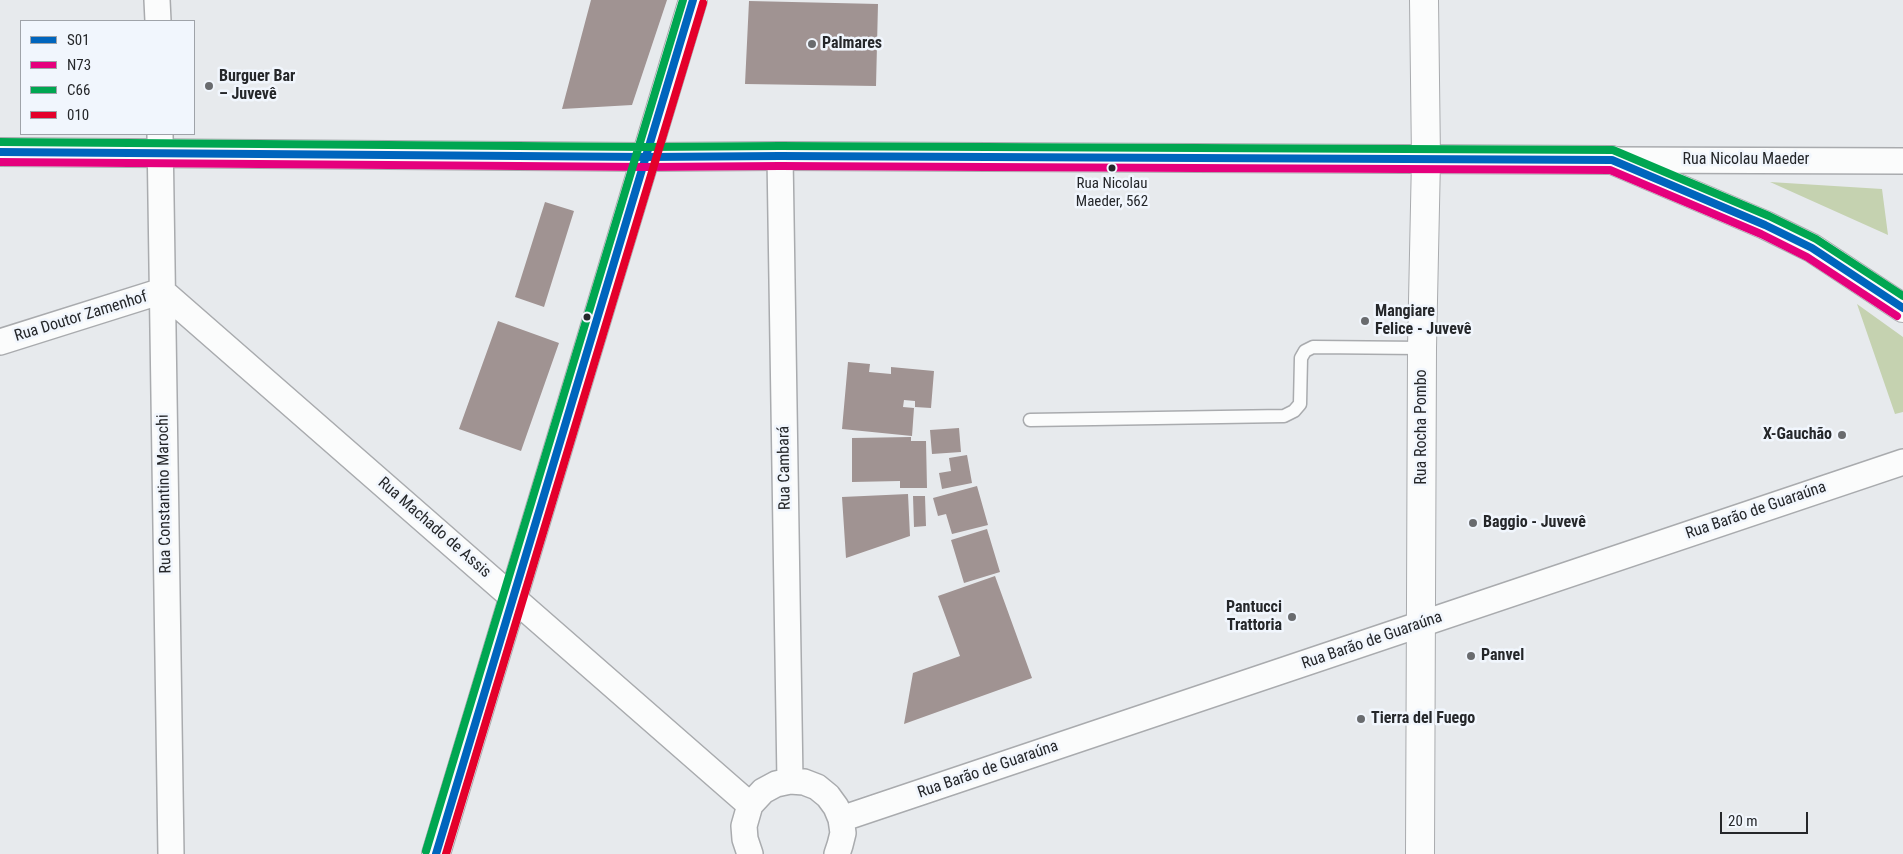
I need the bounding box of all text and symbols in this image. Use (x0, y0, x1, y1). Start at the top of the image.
legend (20, 20, 195, 135)
text: S01 (67, 31, 90, 49)
place label: Palmares (822, 34, 882, 54)
marker: Palmares (806, 38, 818, 50)
text: N73 (67, 56, 91, 74)
place label: Burguer Bar – Juvevê (219, 67, 295, 105)
marker: Burguer Bar – Juvevê (203, 80, 215, 92)
text: C66 (67, 81, 90, 99)
text: 010 (67, 106, 89, 124)
street label: Rua Nicolau Maeder (1683, 150, 1809, 170)
marker: Rua Nicolau Maeder, 562 (1107, 163, 1117, 173)
place label: Rua Nicolau Maeder, 562 (1076, 175, 1148, 210)
street label: Rua Doutor Zamenhof (12, 288, 150, 346)
place label: Mangiare Felice - Juvevê (1375, 302, 1471, 340)
unlabelled marker (582, 312, 592, 322)
marker: Mangiare Felice - Juvevê (1359, 315, 1371, 327)
street label: Rua Rocha Pombo (1412, 369, 1432, 485)
street label: Rua Constantino Marochi (154, 414, 176, 574)
place label: X-Gauchão (1763, 425, 1832, 445)
street label: Rua Cambará (775, 426, 795, 510)
marker: X-Gauchão (1836, 429, 1848, 441)
street label: Rua Machado de Assis (374, 474, 494, 582)
street label: Rua Barão de Guaraúna (1683, 478, 1829, 544)
place label: Baggio - Juvevê (1483, 513, 1586, 533)
marker: Baggio - Juvevê (1467, 517, 1479, 529)
place label: Pantucci Trattoria (1226, 598, 1282, 636)
street label: Rua Barão de Guaraúna (1299, 608, 1445, 674)
marker: Pantucci Trattoria (1286, 611, 1298, 623)
place label: Panvel (1481, 646, 1524, 666)
marker: Panvel (1465, 650, 1477, 662)
place label: Tierra del Fuego (1371, 709, 1475, 729)
marker: Tierra del Fuego (1355, 713, 1367, 725)
street label: Rua Barão de Guaraúna (915, 737, 1061, 803)
scale bar (1723, 802, 1810, 834)
text: 20 m (1728, 812, 1758, 830)

